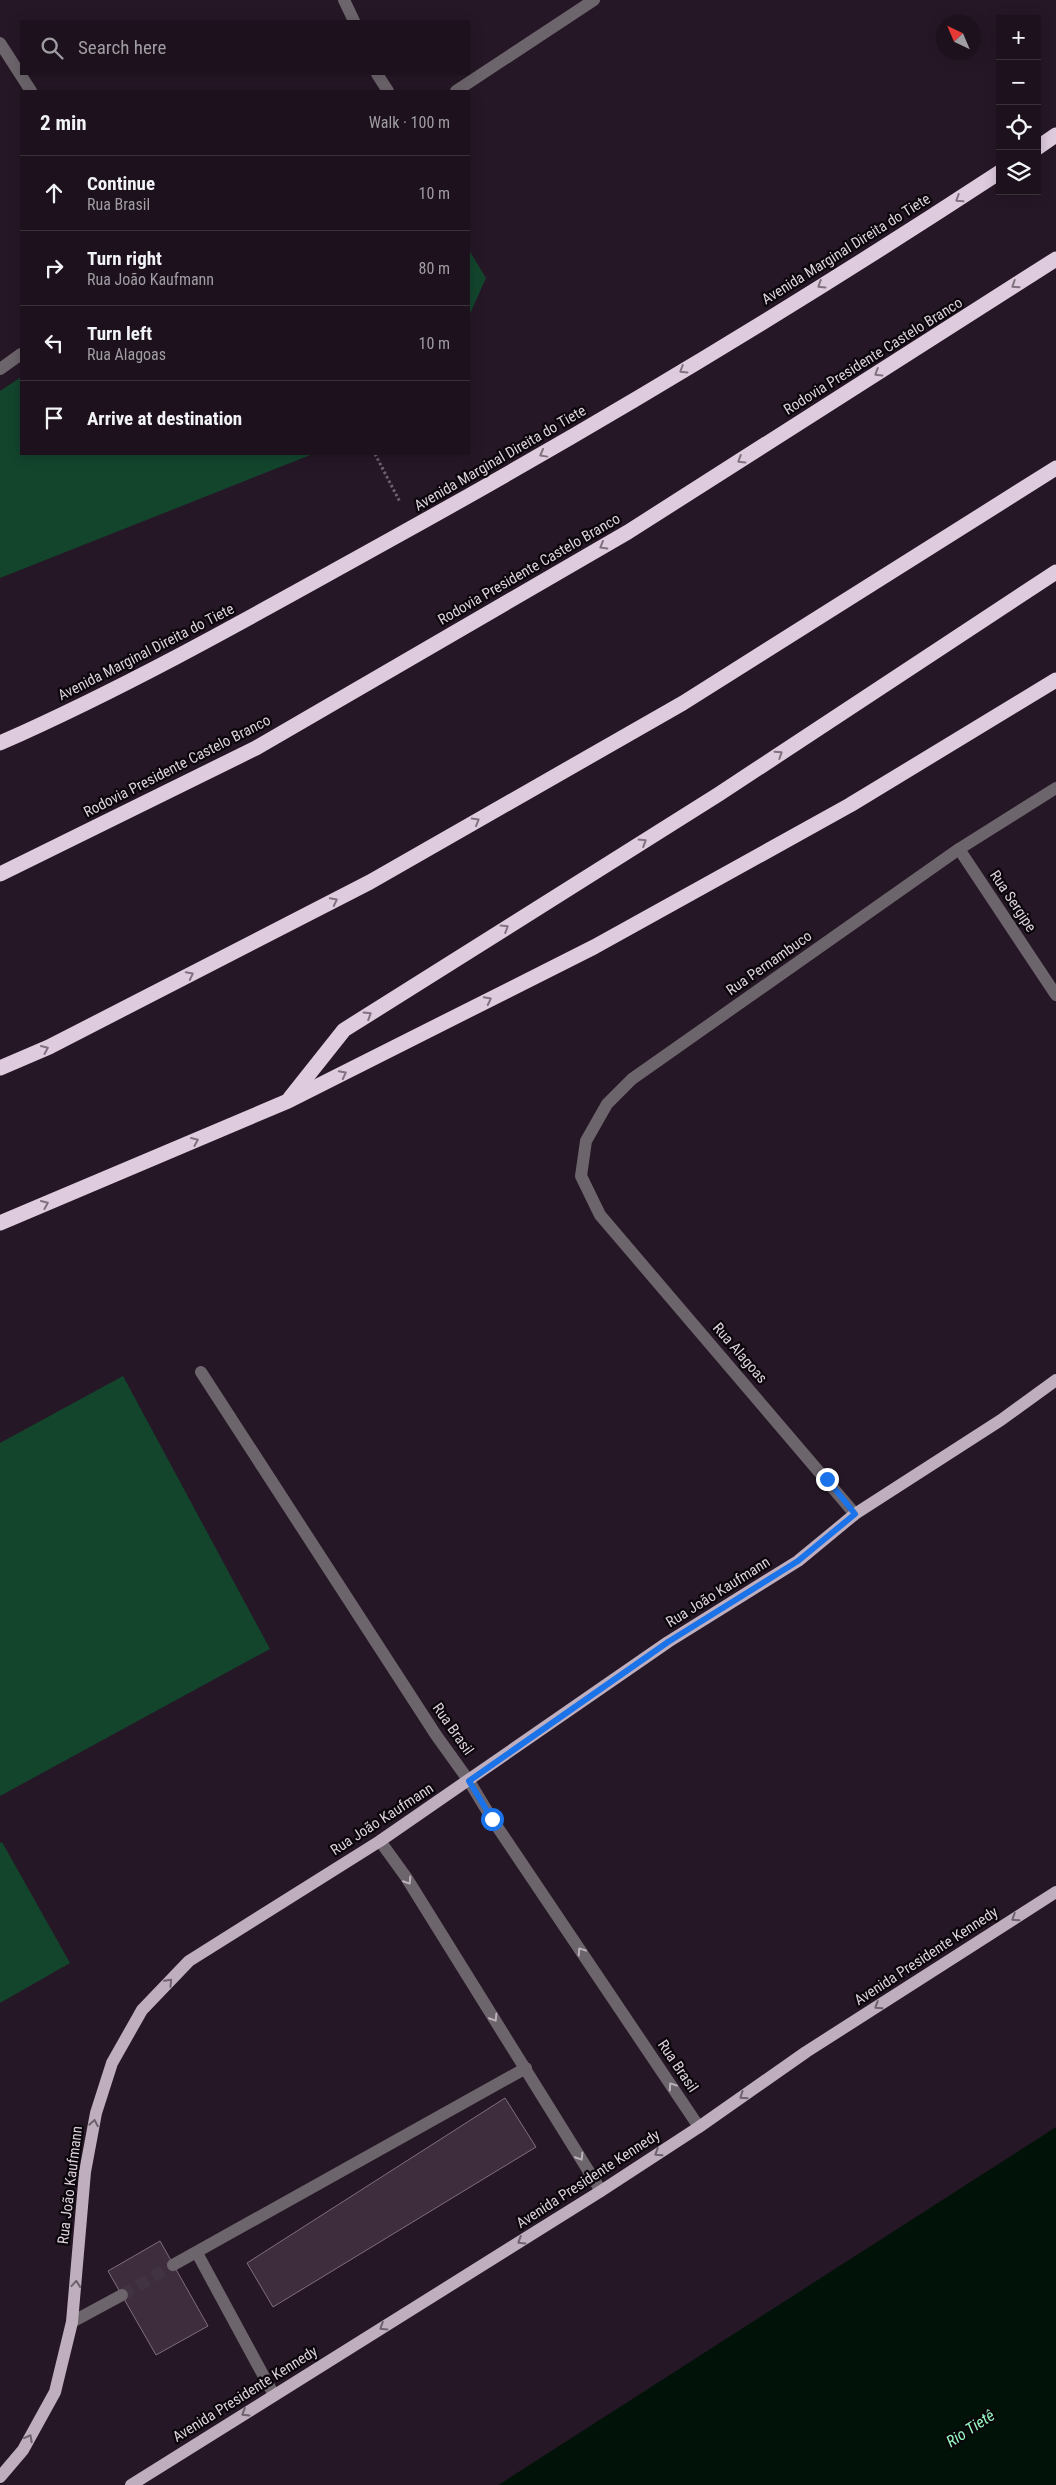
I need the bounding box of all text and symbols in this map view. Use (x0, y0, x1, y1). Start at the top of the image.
north arrow (936, 15, 981, 60)
map controls (996, 15, 1041, 195)
button: + (996, 15, 1041, 60)
search box (20, 20, 470, 75)
icon: search (38, 34, 66, 62)
text: Search here (78, 36, 166, 59)
button: − (996, 60, 1041, 105)
button: locate (996, 105, 1041, 150)
text: 2 min (40, 111, 87, 135)
text: Walk · 100 m (369, 113, 450, 132)
button: layers (996, 150, 1041, 195)
text: Continue (87, 172, 155, 195)
icon: ahead (40, 179, 68, 207)
text: 10 m (418, 184, 450, 203)
street label: Avenida Marginal Direita do Tiete (758, 190, 934, 308)
one-way arrow (955, 193, 965, 202)
text: Rua Brasil (87, 195, 150, 214)
text: Turn right (87, 247, 162, 270)
icon: right (40, 254, 68, 282)
text: 80 m (418, 259, 450, 278)
text: Rua João Kaufmann (87, 270, 214, 289)
one-way arrow (817, 278, 826, 288)
one-way arrow (1011, 279, 1020, 289)
street label: Rodovia Presidente Castelo Branco (780, 293, 966, 419)
text: Turn left (87, 322, 152, 345)
icon: left (40, 329, 68, 357)
text: 10 m (418, 334, 450, 353)
text: Rua Alagoas (87, 345, 166, 364)
one-way arrow (679, 363, 688, 373)
one-way arrow (875, 367, 884, 376)
street label: Avenida Marginal Direita do Tiete (411, 401, 589, 515)
icon: arrive (40, 404, 68, 432)
text: Arrive at destination (87, 407, 242, 430)
one-way arrow (540, 447, 549, 457)
one-way arrow (737, 454, 747, 463)
street label: Rodovia Presidente Castelo Branco (435, 509, 623, 629)
one-way arrow (600, 540, 609, 550)
street label: Avenida Marginal Direita do Tiete (55, 600, 237, 704)
street label: Rodovia Presidente Castelo Branco (81, 711, 273, 821)
one-way arrow (774, 751, 783, 760)
one-way arrow (471, 818, 480, 828)
one-way arrow (637, 838, 646, 848)
street label: Rua Sergipe (986, 867, 1040, 935)
one-way arrow (329, 897, 338, 907)
one-way arrow (500, 925, 509, 935)
street label: Rua Pernambuco (723, 927, 815, 999)
one-way arrow (184, 971, 193, 981)
one-way arrow (482, 996, 491, 1006)
one-way arrow (362, 1012, 371, 1021)
one-way arrow (40, 1044, 49, 1055)
one-way arrow (337, 1070, 346, 1080)
one-way arrow (190, 1136, 199, 1147)
one-way arrow (40, 1200, 49, 1210)
street label: Rua Alagoas (709, 1319, 771, 1387)
route end (816, 1468, 839, 1491)
street label: Rua João Kaufmann (663, 1553, 773, 1631)
street label: Rua Brasil (429, 1700, 477, 1758)
street label: Rua João Kaufmann (327, 1779, 437, 1859)
route start (481, 1808, 504, 1831)
one-way arrow (401, 1876, 411, 1885)
street label: Avenida Presidente Kennedy (851, 1903, 1001, 2009)
one-way arrow (1011, 1912, 1021, 1921)
one-way arrow (578, 1948, 587, 1957)
one-way arrow (163, 1979, 172, 1988)
one-way arrow (875, 1999, 884, 2009)
one-way arrow (488, 2013, 498, 2022)
street label: Rua Brasil (654, 2036, 702, 2096)
one-way arrow (669, 2082, 678, 2092)
one-way arrow (739, 2090, 749, 2099)
one-way arrow (89, 2119, 99, 2128)
street label: Rua João Kaufmann (54, 2125, 86, 2245)
street label: Avenida Presidente Kennedy (513, 2126, 663, 2232)
one-way arrow (654, 2147, 663, 2157)
one-way arrow (574, 2151, 583, 2160)
one-way arrow (517, 2234, 526, 2244)
one-way arrow (70, 2280, 81, 2288)
one-way arrow (380, 2321, 389, 2330)
street label: Avenida Presidente Kennedy (169, 2342, 321, 2446)
water label: Rio Tietê (943, 2406, 998, 2451)
one-way arrow (242, 2407, 251, 2417)
one-way arrow (23, 2435, 33, 2444)

